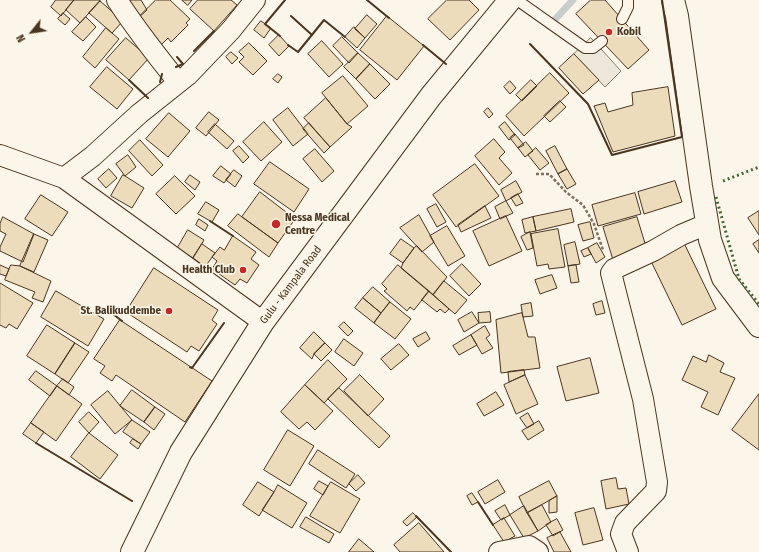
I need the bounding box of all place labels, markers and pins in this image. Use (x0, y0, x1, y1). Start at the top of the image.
place label: Kobil (617, 25, 641, 39)
marker: Kobil (604, 27, 614, 37)
place label: Nessa Medical Centre (285, 211, 350, 237)
marker: Nessa Medical Centre (270, 218, 282, 230)
place label: Health Club (182, 263, 235, 277)
marker: Health Club (238, 265, 248, 275)
place label: St. Balikuddembe (80, 304, 161, 318)
marker: St. Balikuddembe (164, 306, 174, 316)

